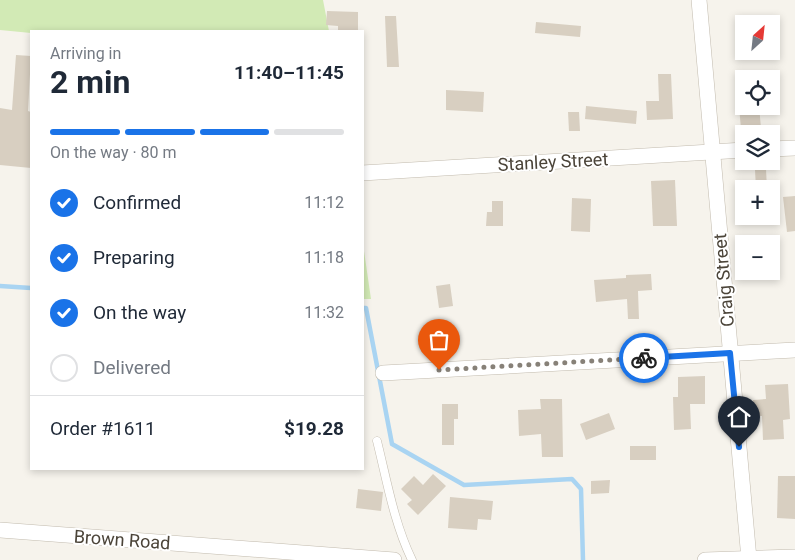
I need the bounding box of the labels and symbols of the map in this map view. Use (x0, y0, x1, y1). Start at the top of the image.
north arrow (735, 15, 780, 60)
street label: Stanley Street (497, 148, 609, 175)
street label: Craig Street (709, 232, 738, 328)
pin (418, 319, 460, 370)
courier (619, 333, 669, 383)
pin (718, 396, 760, 447)
street label: Brown Road (73, 526, 171, 553)

